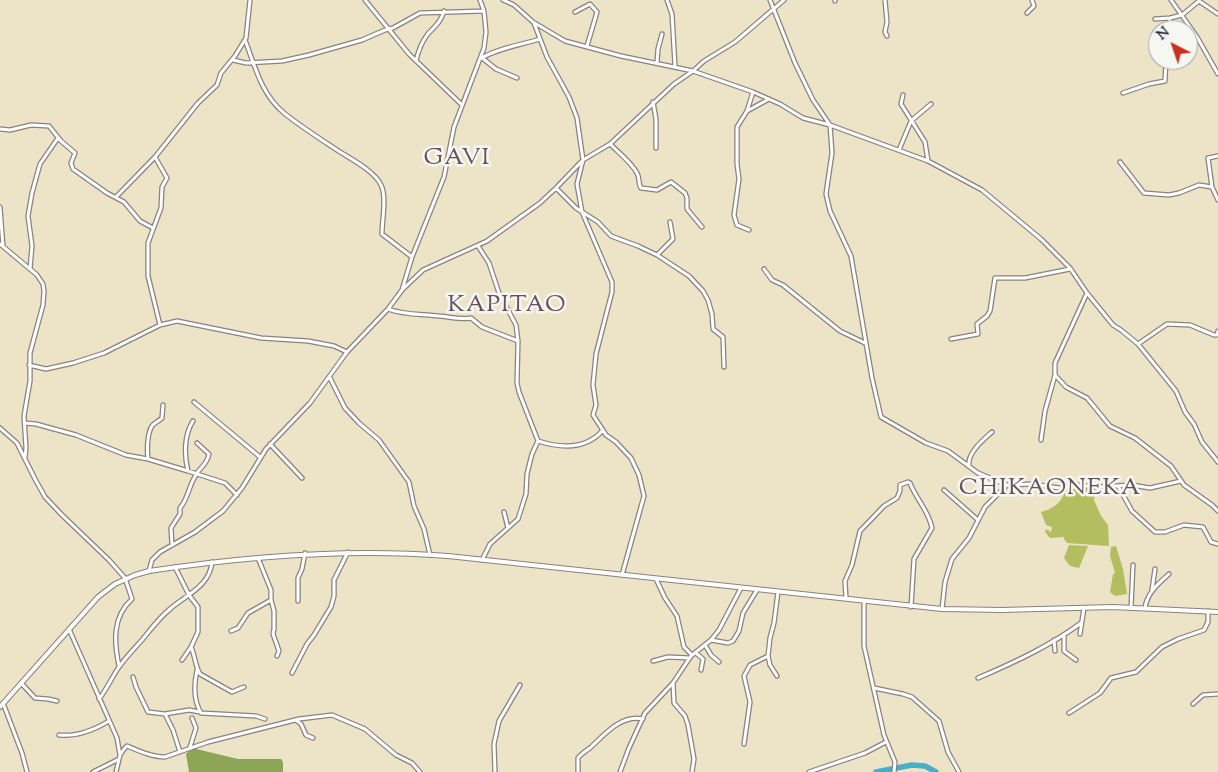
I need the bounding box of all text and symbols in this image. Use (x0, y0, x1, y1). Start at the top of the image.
north arrow (1148, 20, 1198, 70)
text: N (1153, 23, 1175, 46)
district label: GAVI (423, 146, 491, 174)
district label: KAPITAO (447, 293, 567, 321)
district label: CHIKAONEKA (957, 476, 1143, 504)

